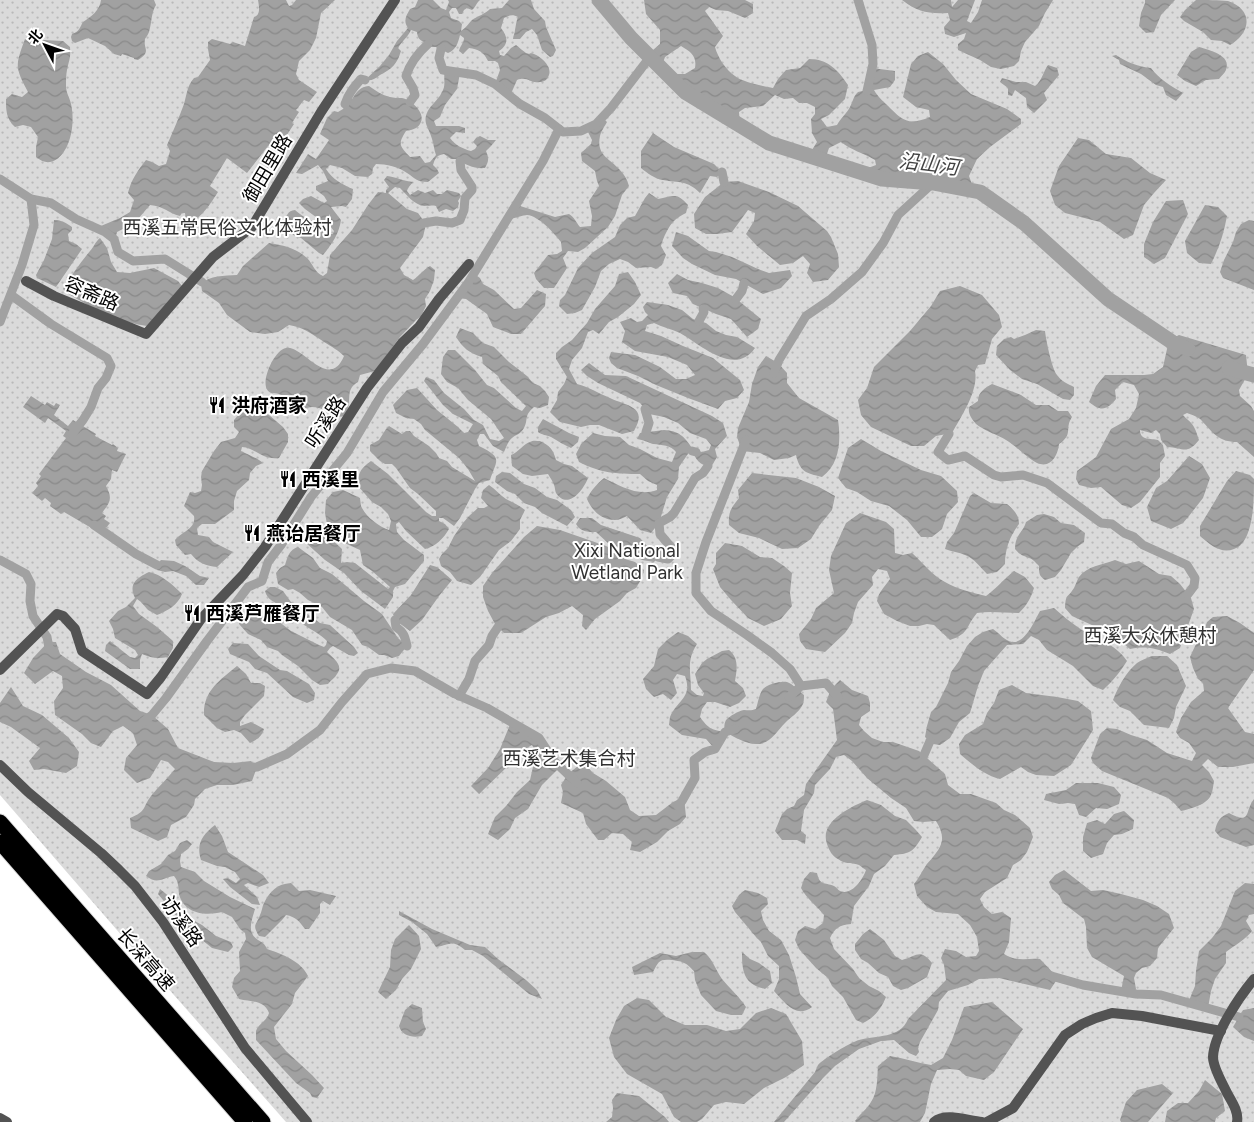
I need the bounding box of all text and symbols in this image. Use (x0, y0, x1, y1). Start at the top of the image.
north arrow (20, 20, 70, 70)
text: 北 (25, 26, 47, 48)
street label: 御田里路 (238, 130, 297, 207)
water label: 沿山河 (898, 148, 964, 180)
park label: 西溪五常民俗文化体验村 (122, 216, 332, 239)
street label: 容斋路 (61, 272, 123, 315)
street label: 听溪路 (300, 392, 351, 452)
place label: 洪府酒家 (231, 394, 307, 417)
restaurant icon: 洪府酒家 (207, 395, 227, 415)
place label: 西溪里 (302, 468, 359, 491)
restaurant icon: 西溪里 (278, 469, 298, 489)
place label: 燕诒居餐厅 (266, 522, 361, 545)
restaurant icon: 燕诒居餐厅 (242, 523, 262, 543)
park label: Xixi National Wetland Park (571, 539, 684, 584)
place label: 西溪芦雁餐厅 (206, 602, 320, 625)
restaurant icon: 西溪芦雁餐厅 (182, 603, 202, 623)
park label: 西溪大众休憩村 (1083, 624, 1217, 647)
park label: 西溪艺术集合村 (502, 747, 636, 770)
street label: 访溪路 (156, 891, 207, 951)
street label: 长深高速 (112, 923, 179, 996)

